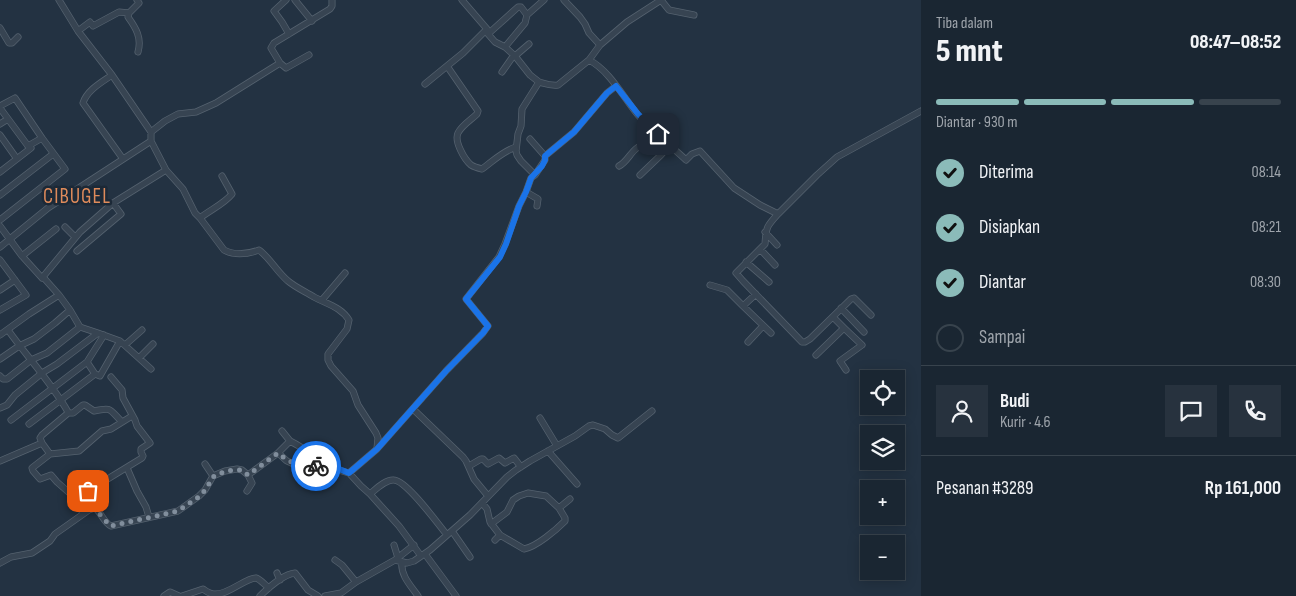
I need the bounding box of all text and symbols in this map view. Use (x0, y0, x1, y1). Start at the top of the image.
text: Tiba dalam (936, 14, 993, 33)
text: 08:47–08:52 (1190, 31, 1281, 54)
text: 5 mnt (936, 32, 1003, 71)
pin (637, 113, 679, 155)
text: Diantar · 930 m (936, 113, 1018, 132)
icon: home (644, 120, 672, 148)
icon: check (936, 159, 964, 187)
text: Diterima (979, 161, 1034, 184)
text: 08:14 (1252, 163, 1281, 182)
district label: CIBUGEL (43, 184, 111, 209)
icon: check (936, 214, 964, 242)
text: Disiapkan (979, 216, 1040, 239)
text: 08:21 (1252, 218, 1281, 237)
icon: check (936, 269, 964, 297)
text: Diantar (979, 271, 1026, 294)
text: 08:30 (1250, 273, 1281, 292)
text: Sampai (979, 326, 1025, 349)
map controls (860, 370, 905, 580)
button: locate (860, 370, 905, 415)
button: person (936, 385, 988, 437)
button: chat (1165, 385, 1217, 437)
button: phone (1229, 385, 1281, 437)
text: Budi (1000, 390, 1029, 413)
text: Kurir · 4.6 (1000, 413, 1051, 432)
button: layers (860, 425, 905, 470)
courier (291, 441, 341, 491)
icon: bike (302, 452, 330, 480)
pin (67, 470, 109, 512)
icon: bag (74, 477, 102, 505)
text: Pesanan #3289 (936, 477, 1034, 500)
text: Rp 161,000 (1205, 477, 1281, 500)
button: + (860, 480, 905, 525)
button: − (860, 535, 905, 580)

